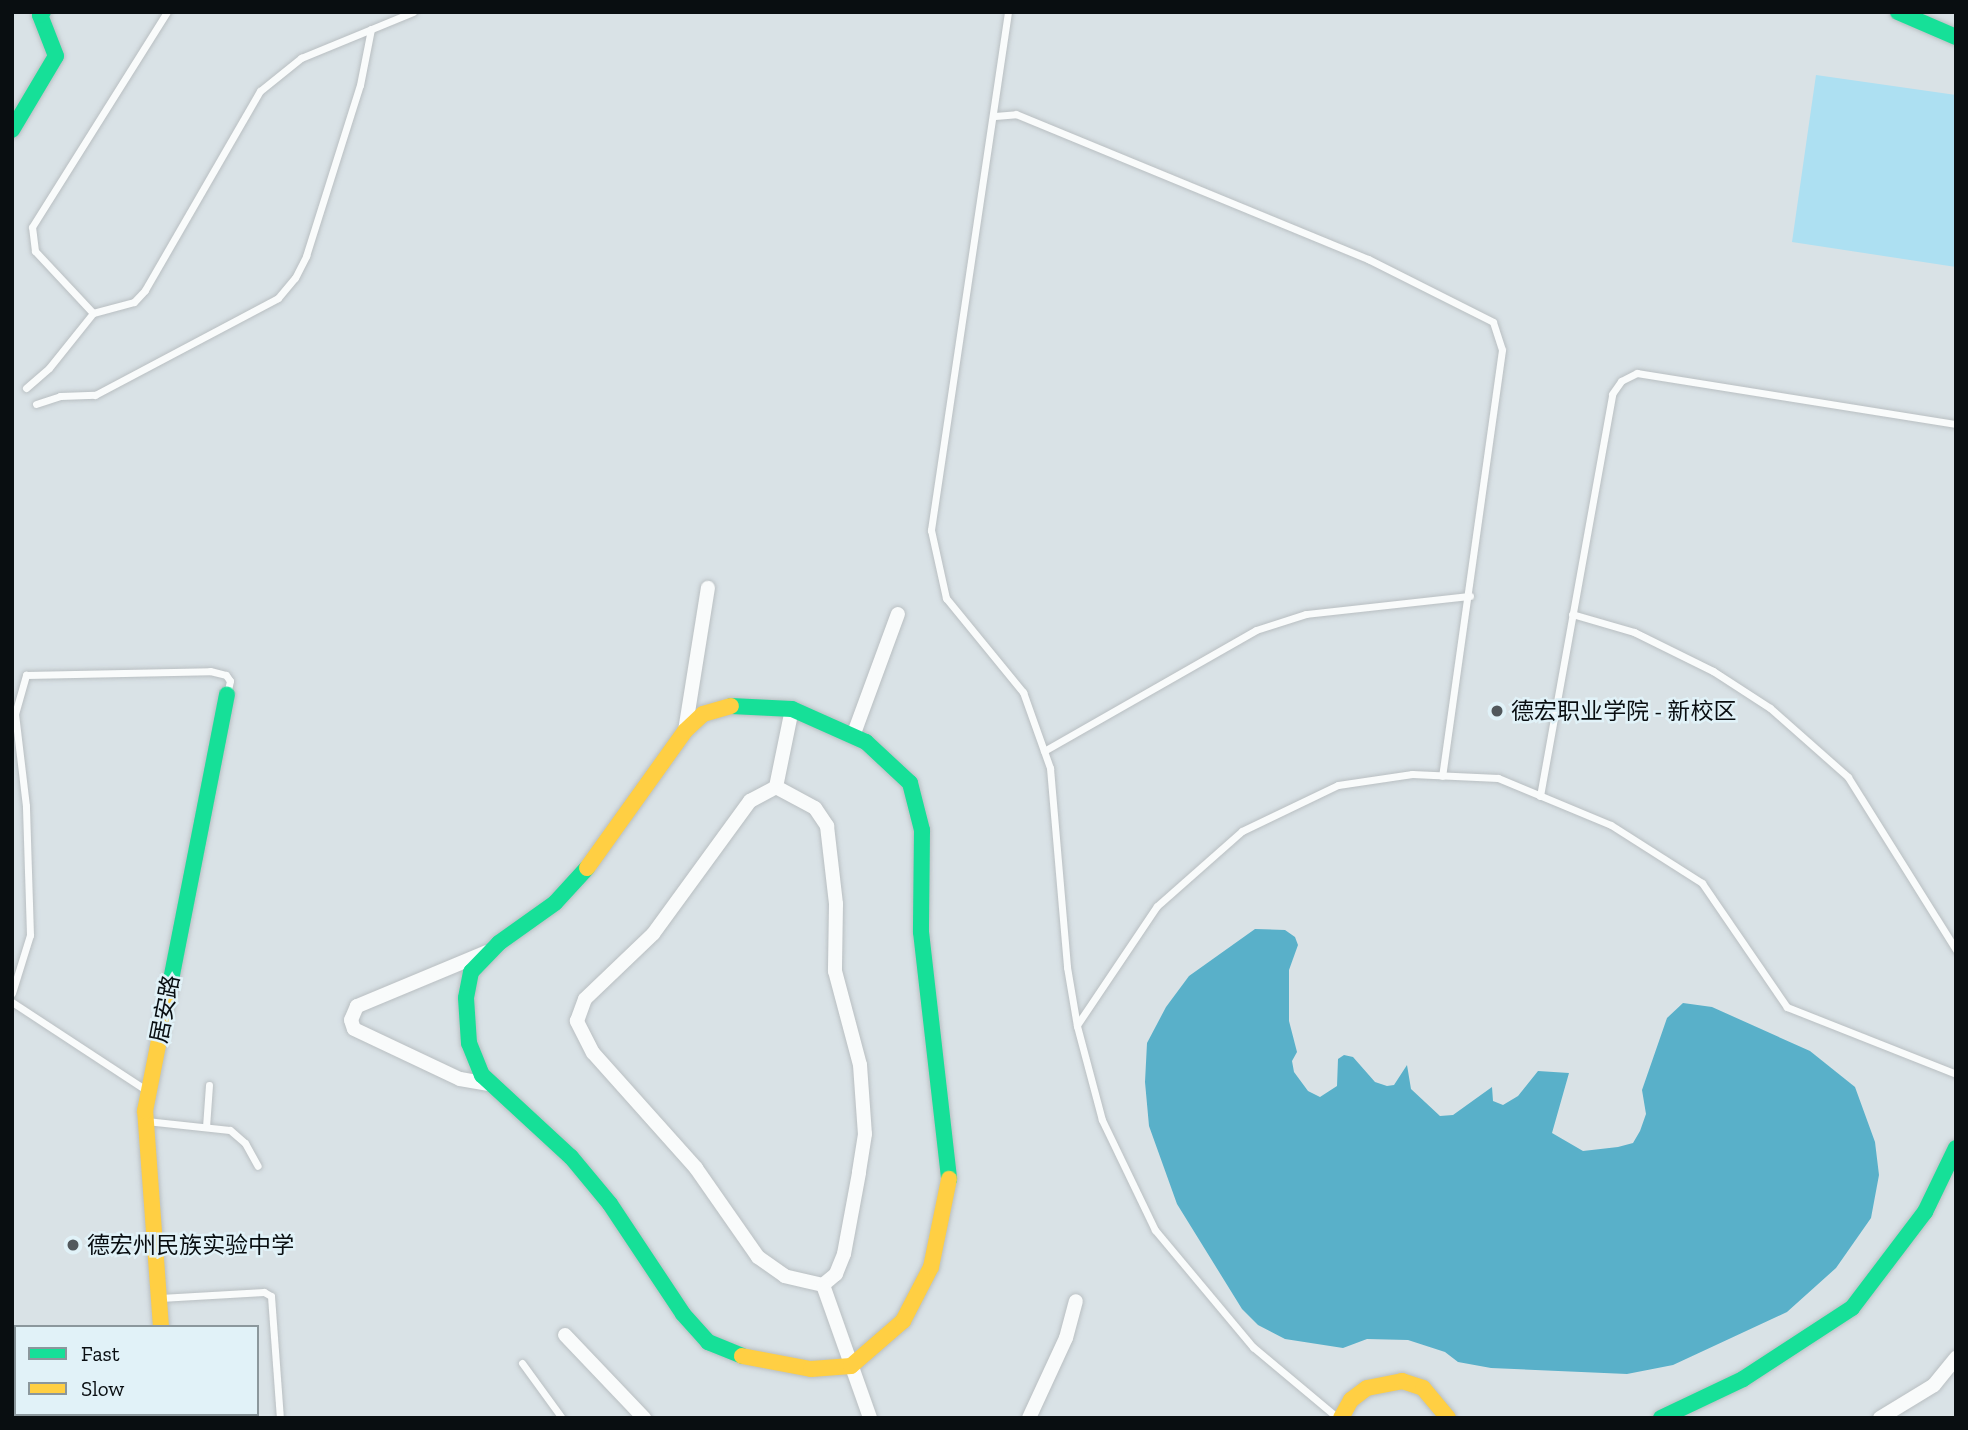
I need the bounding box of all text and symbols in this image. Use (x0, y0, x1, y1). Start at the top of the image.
place label: 德宏职业学院 - 新校区 (1511, 697, 1736, 725)
marker: 德宏职业学院 - 新校区 (1489, 703, 1505, 719)
street label: 居安路 (145, 973, 185, 1045)
place label: 德宏州民族实验中学 (87, 1231, 294, 1259)
marker: 德宏州民族实验中学 (65, 1237, 81, 1253)
legend (14, 1325, 259, 1416)
text: Fast (81, 1341, 120, 1366)
text: Slow (81, 1376, 124, 1401)

